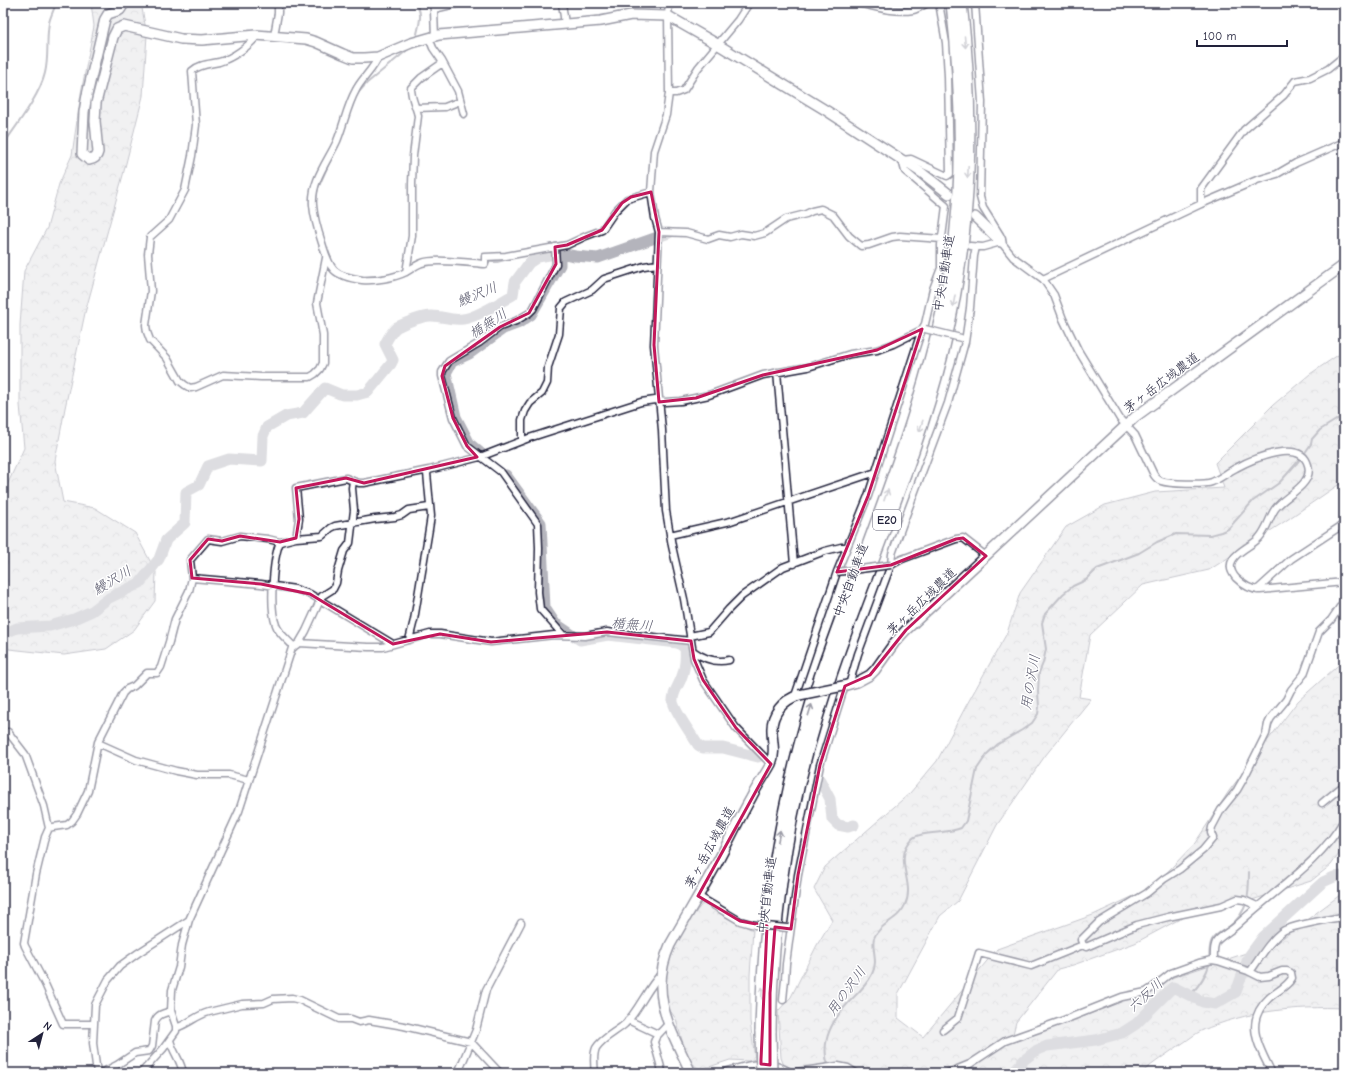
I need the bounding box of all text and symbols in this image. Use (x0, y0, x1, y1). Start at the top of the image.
scale bar (1197, 22, 1287, 48)
text: 100 m (1203, 29, 1236, 43)
one-way arrow (961, 35, 969, 48)
one-way arrow (965, 165, 972, 178)
street label: 中央自動車道 (930, 233, 957, 313)
water label: 鰻沢川 (455, 279, 500, 310)
one-way arrow (949, 294, 957, 307)
water label: 楯無川 (466, 305, 511, 342)
street label: 茅ヶ岳広域農道 (1120, 349, 1202, 416)
one-way arrow (917, 420, 924, 433)
one-way arrow (883, 489, 891, 501)
road number: E20 (873, 510, 901, 530)
street label: 中央自動車道 (830, 541, 871, 619)
water label: 鰻沢川 (90, 562, 135, 599)
street label: 茅ヶ岳広域農道 (883, 564, 959, 638)
water label: 楯無川 (610, 614, 654, 635)
water label: 用の沢川 (1017, 653, 1044, 711)
one-way arrow (807, 703, 814, 716)
street label: 茅ヶ岳広域農道 (681, 804, 737, 891)
one-way arrow (776, 830, 784, 843)
street label: 中央自動車道 (754, 855, 779, 935)
water label: 用の沢川 (823, 964, 870, 1019)
water label: 六反川 (1124, 975, 1167, 1016)
one-way arrow (758, 987, 765, 1000)
north arrow (22, 1014, 62, 1054)
text: N (41, 1019, 54, 1034)

